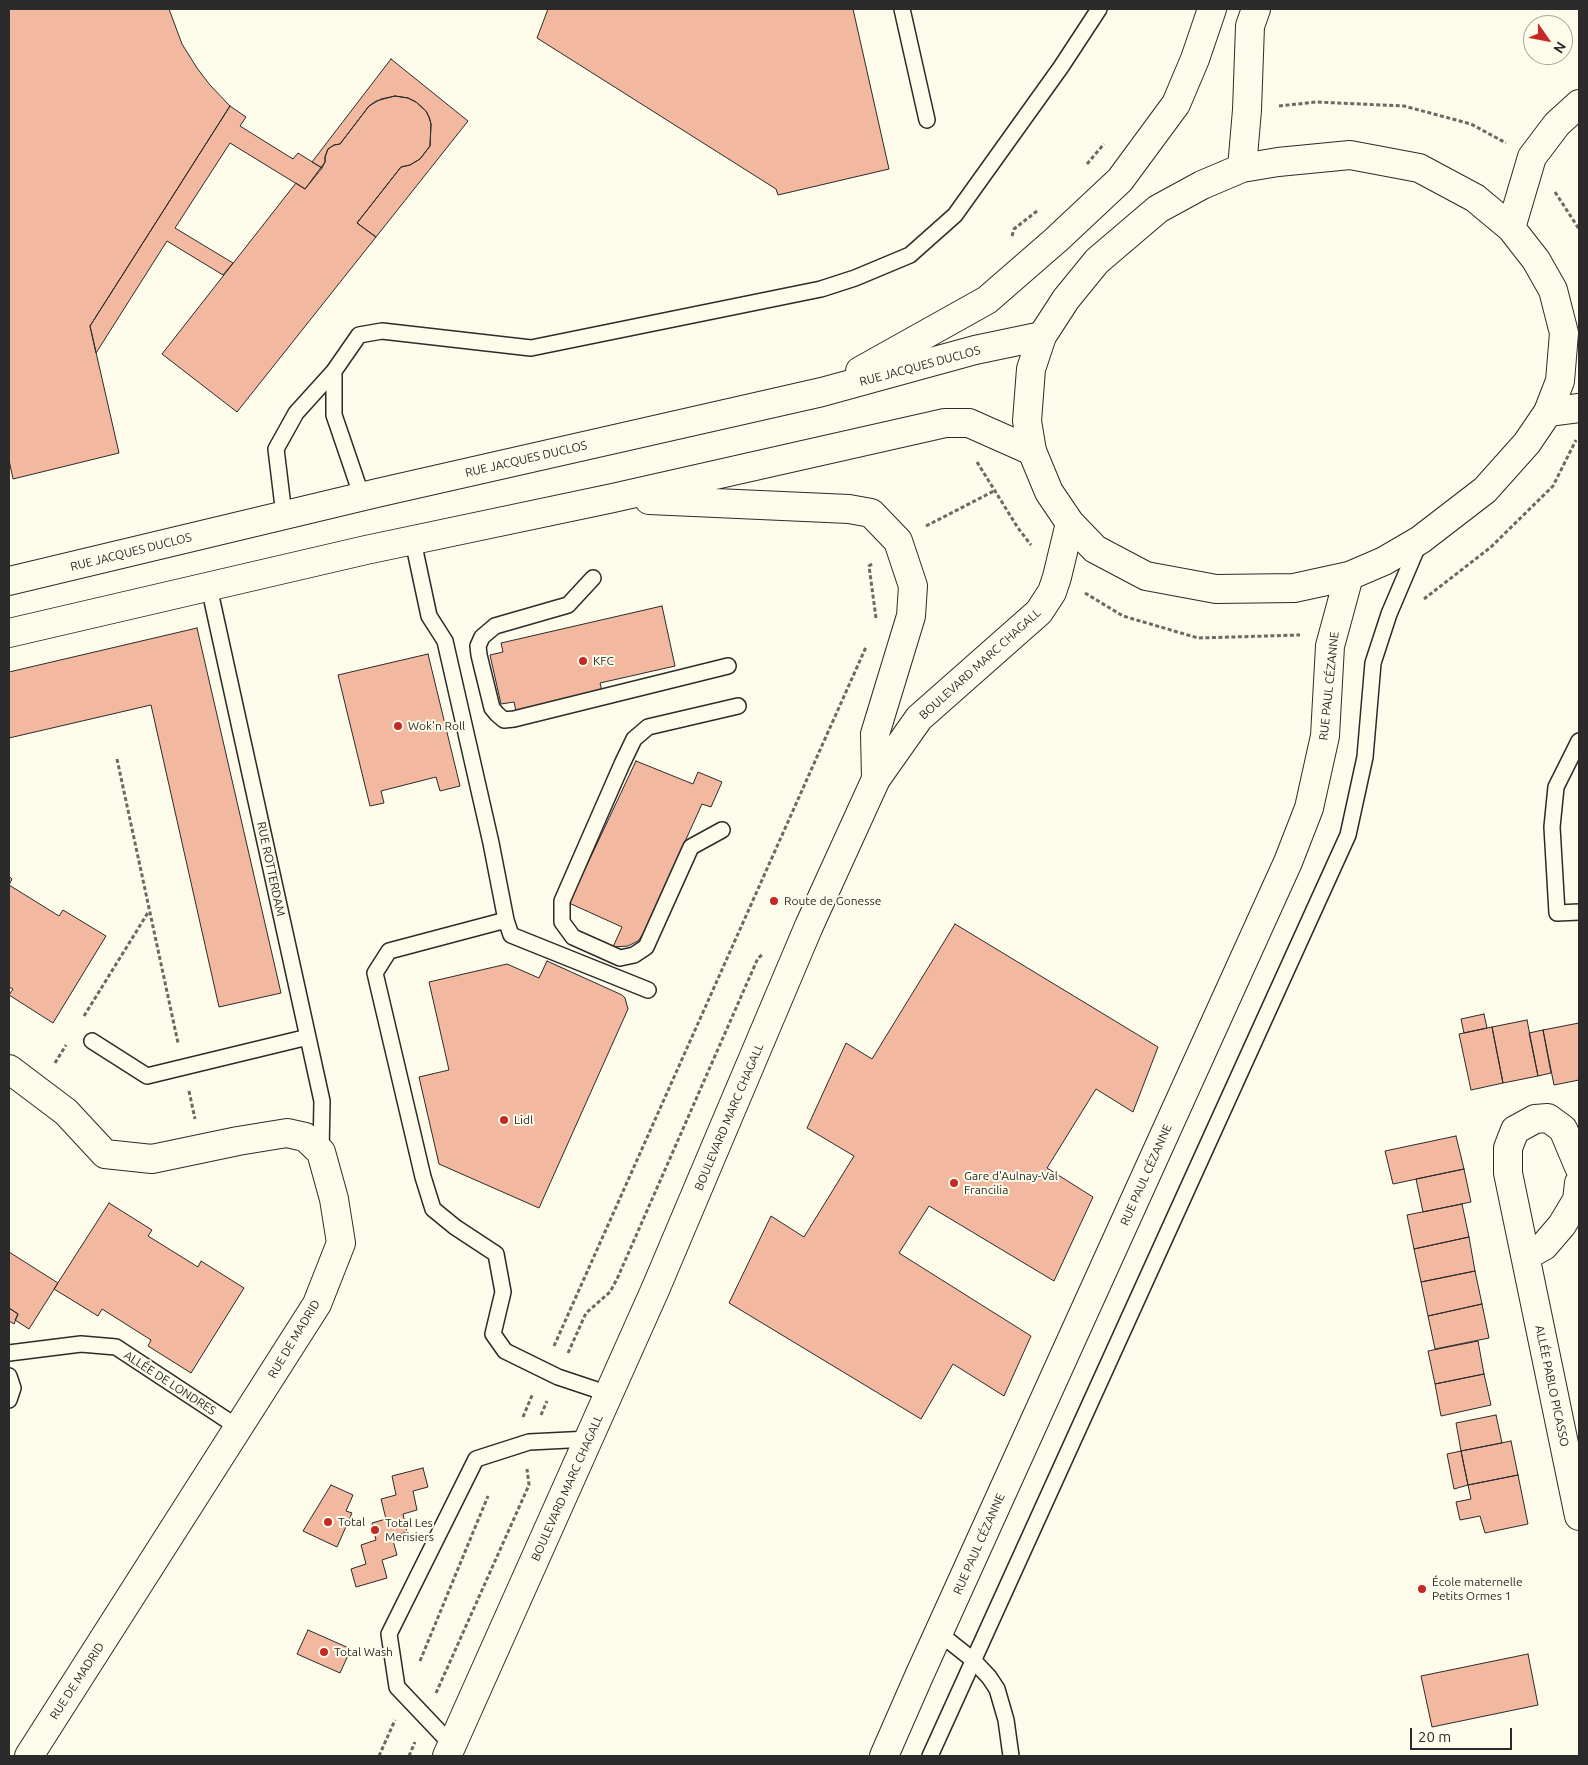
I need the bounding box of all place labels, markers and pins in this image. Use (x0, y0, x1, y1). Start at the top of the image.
place label: KFC (593, 654, 614, 668)
marker: KFC (577, 655, 589, 667)
place label: Wok'n Roll (408, 719, 465, 733)
marker: Wok'n Roll (392, 720, 404, 732)
place label: Route de Gonesse (784, 894, 881, 908)
marker: Route de Gonesse (768, 895, 780, 907)
place label: Lidl (514, 1113, 533, 1127)
marker: Lidl (498, 1114, 510, 1126)
place label: Gare d'Aulnay-Val Francilia (964, 1169, 1058, 1197)
marker: Gare d'Aulnay-Val Francilia (948, 1177, 960, 1189)
place label: Total (338, 1515, 365, 1529)
marker: Total (322, 1516, 334, 1528)
place label: Total Les Merisiers (385, 1516, 434, 1544)
marker: Total Les Merisiers (369, 1524, 381, 1536)
place label: École maternelle Petits Ormes 1 (1432, 1575, 1523, 1603)
marker: École maternelle Petits Ormes 1 (1416, 1583, 1428, 1595)
place label: Total Wash (334, 1645, 393, 1659)
marker: Total Wash (318, 1646, 330, 1658)

